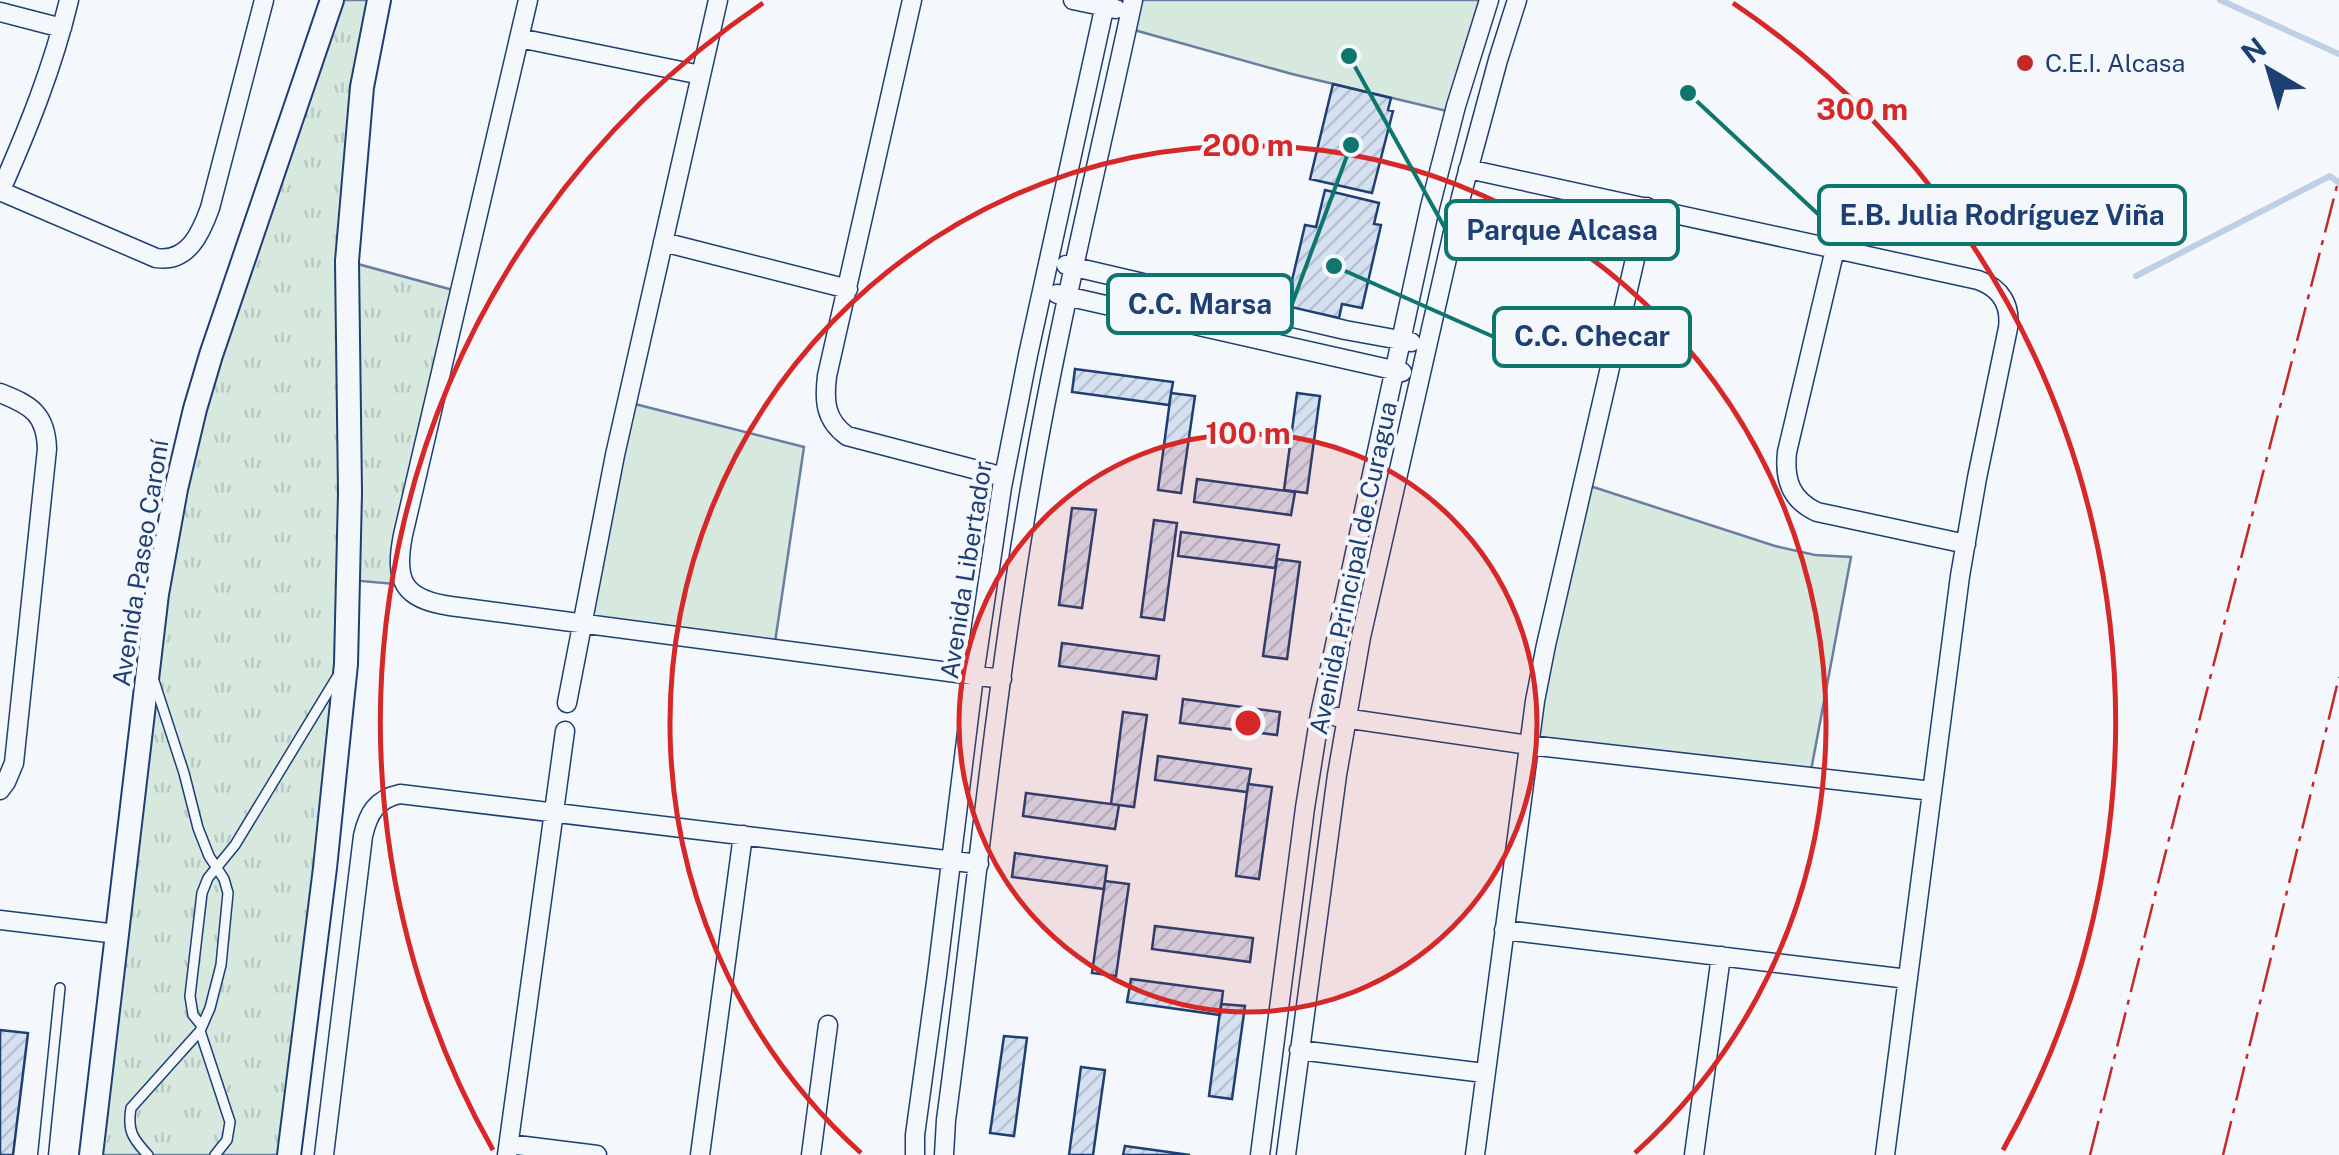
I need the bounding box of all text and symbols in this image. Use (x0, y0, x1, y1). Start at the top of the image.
north arrow (2219, 20, 2319, 120)
text: N (2235, 30, 2272, 70)
place label: C.E.I. Alcasa (2045, 48, 2185, 78)
marker: C.E.I. Alcasa (2014, 52, 2036, 74)
text: 300 m (1816, 91, 1908, 127)
text: 200 m (1202, 127, 1294, 163)
callout: E.B. Julia Rodríguez Viña (1819, 186, 2185, 244)
text: E.B. Julia Rodríguez Viña (1839, 198, 2165, 231)
callout: Parque Alcasa (1446, 201, 1678, 259)
text: Parque Alcasa (1466, 213, 1658, 246)
callout: C.C. Marsa (1108, 275, 1292, 333)
text: C.C. Marsa (1128, 287, 1272, 320)
callout: C.C. Checar (1494, 308, 1690, 366)
text: C.C. Checar (1514, 319, 1670, 352)
street label: Avenida Principal de Curagua (1303, 399, 1403, 737)
text: 100 m (1205, 415, 1291, 451)
street label: Avenida Paseo Caroní (106, 437, 174, 689)
street label: Avenida Libertador (934, 459, 998, 681)
centre of rings (1230, 705, 1266, 741)

